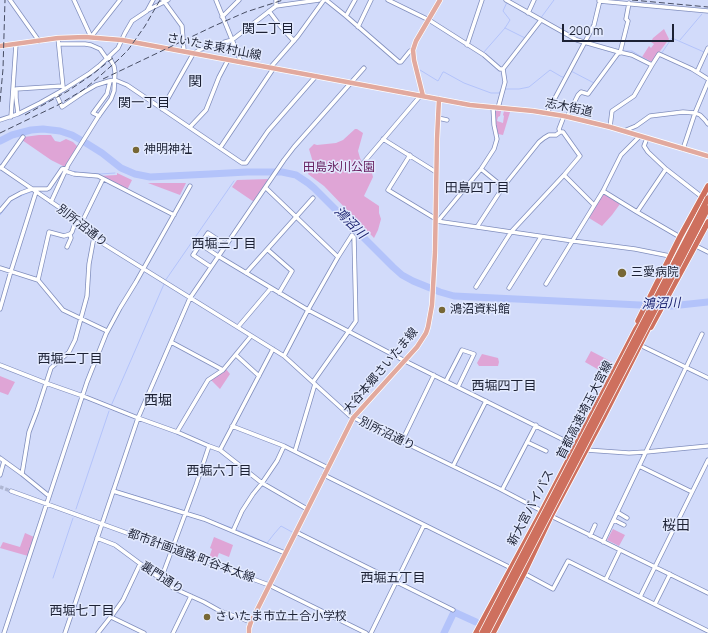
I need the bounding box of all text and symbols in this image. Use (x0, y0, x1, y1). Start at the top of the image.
scale bar (564, 16, 676, 42)
district label: 関二丁目 (242, 21, 294, 37)
text: 200 m (569, 22, 603, 39)
street label: さいたま東村山線 (166, 31, 262, 63)
district label: 関 (188, 74, 202, 90)
district label: 関一丁目 (118, 95, 170, 111)
street label: 志木街道 (544, 96, 594, 120)
place label: 神明神社 (144, 143, 192, 157)
marker: 神明神社 (131, 145, 141, 155)
park label: 田島氷川公園 (303, 161, 375, 175)
district label: 田島四丁目 (445, 180, 509, 196)
street label: 別所沼通り (54, 202, 110, 250)
water label: 鴻沼川 (331, 204, 369, 242)
district label: 西堀三丁目 (192, 236, 256, 252)
place label: 三愛病院 (631, 266, 679, 280)
marker: 三愛病院 (616, 267, 628, 279)
water label: 鴻沼川 (641, 296, 681, 312)
place label: 鴻沼資料館 (450, 303, 510, 317)
marker: 鴻沼資料館 (437, 305, 447, 315)
street label: 大谷本郷さいたま線 (341, 325, 421, 417)
district label: 西堀二丁目 (38, 351, 102, 367)
street label: 首都高速埼玉大宮線 (554, 359, 616, 461)
district label: 西堀四丁目 (472, 378, 536, 394)
district label: 西堀 (144, 393, 172, 409)
street label: 別所沼通り (357, 414, 417, 454)
district label: 西堀六丁目 (187, 463, 251, 479)
street label: 新大宮バイパス (505, 468, 557, 548)
district label: 桜田 (662, 518, 690, 534)
street label: 都市計画道路 町谷本太線 (125, 526, 257, 586)
street label: 裏門通り (138, 559, 186, 597)
district label: 西堀五丁目 (361, 570, 425, 586)
district label: 西堀七丁目 (50, 603, 114, 619)
place label: さいたま市立土合小学校 (215, 610, 347, 624)
marker: さいたま市立土合小学校 (202, 612, 212, 622)

